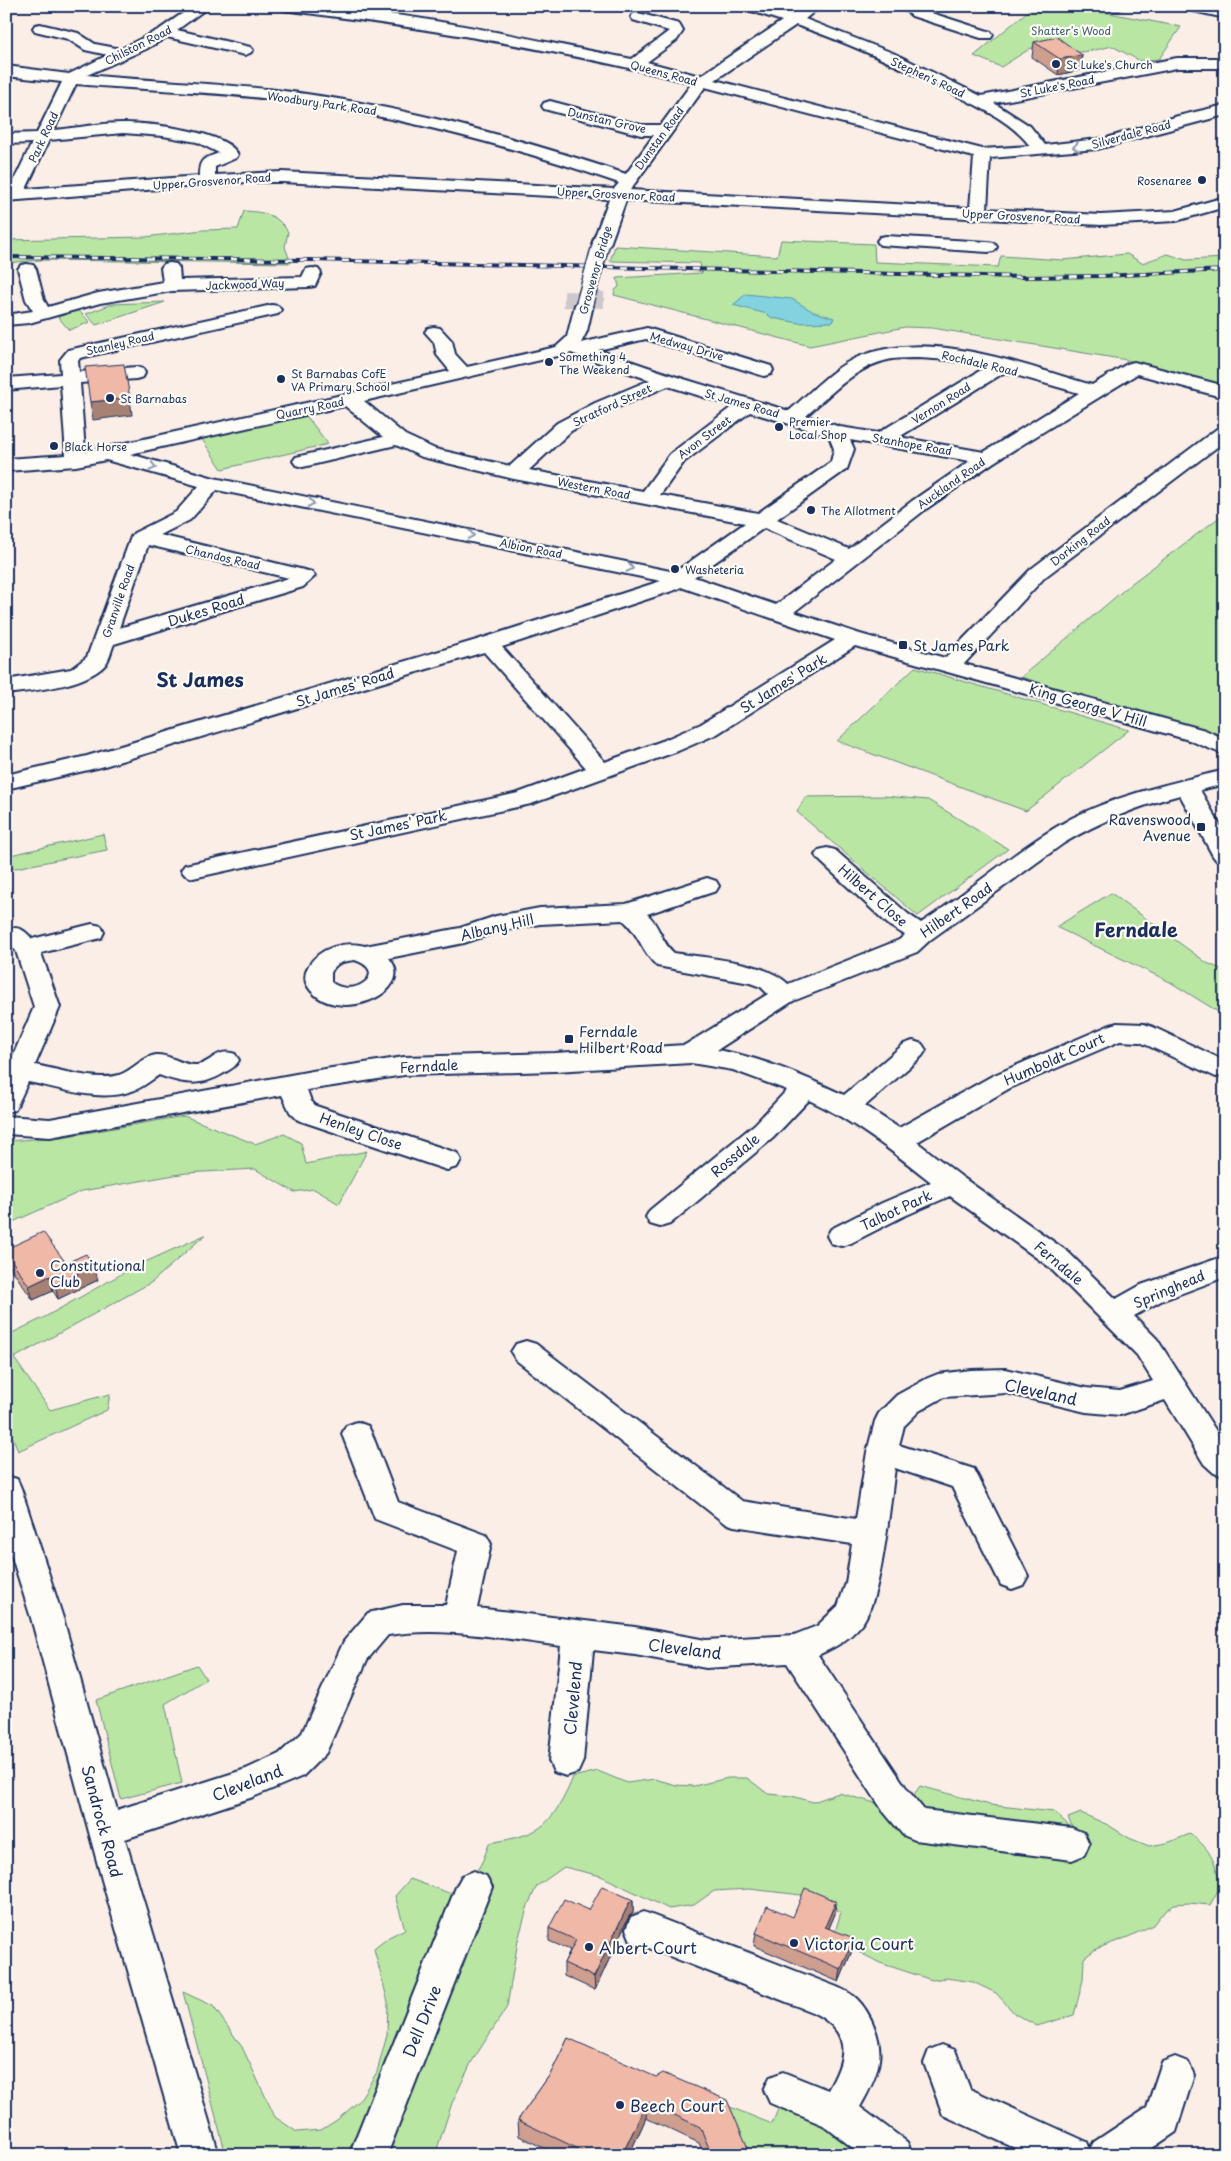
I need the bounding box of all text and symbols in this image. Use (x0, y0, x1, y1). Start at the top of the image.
street label: Chilston Road (102, 21, 174, 69)
park label: Shatter's Wood (1031, 22, 1111, 39)
street label: Stephen's Road (888, 52, 968, 102)
street label: Queens Road (629, 56, 699, 90)
place label: St Luke's Church (1066, 56, 1153, 73)
marker: St Luke's Church (1050, 58, 1062, 70)
street label: St Luke's Road (1018, 70, 1096, 102)
street label: Woodbury Park Road (266, 87, 378, 119)
street label: Dunstan Grove (566, 103, 648, 137)
street label: Dunstan Road (630, 103, 688, 173)
street label: Park Road (24, 109, 62, 165)
street label: Silverdale Road (1089, 115, 1173, 153)
one-way arrow (1071, 141, 1079, 152)
street label: Upper Grosvenor Road (152, 168, 272, 194)
place label: Rosenaree (1137, 172, 1192, 189)
marker: Rosenaree (1196, 174, 1208, 186)
street label: Upper Grosvenor Road (556, 182, 676, 206)
street label: Upper Grosvenor Road (961, 204, 1081, 228)
street label: Grosvenor Bridge (574, 224, 616, 316)
street label: Jackwood Way (205, 274, 285, 294)
street label: Stanley Road (84, 327, 156, 359)
street label: Medway Drive (648, 327, 726, 365)
street label: Rochdale Road (940, 346, 1020, 380)
place label: Something 4 The Weekend (559, 348, 629, 378)
marker: Something 4 The Weekend (543, 356, 555, 368)
place label: St Barnabas CofE VA Primary School (291, 365, 390, 395)
marker: St Barnabas CofE VA Primary School (275, 373, 287, 385)
street label: Vernon Road (908, 378, 974, 428)
street label: Stratford Street (570, 379, 655, 431)
street label: St James Road (703, 384, 781, 422)
place label: St Barnabas (120, 390, 187, 407)
marker: St Barnabas (104, 392, 116, 404)
street label: Quarry Road (274, 392, 346, 424)
street label: Avon Street (674, 411, 734, 463)
place label: Premier Local Shop (789, 413, 847, 443)
marker: Premier Local Shop (773, 421, 785, 433)
street label: Stanhope Road (871, 429, 953, 459)
place label: Black Horse (64, 438, 127, 455)
marker: Black Horse (48, 440, 60, 452)
street label: Auckland Road (914, 453, 988, 513)
one-way arrow (149, 461, 158, 472)
street label: Western Road (556, 473, 632, 503)
one-way arrow (307, 498, 316, 508)
place label: The Allotment (821, 502, 896, 519)
marker: The Allotment (805, 504, 817, 516)
street label: Dorking Road (1046, 512, 1114, 570)
one-way arrow (466, 530, 475, 540)
street label: Albion Road (498, 534, 564, 562)
street label: Chandos Road (184, 540, 262, 574)
place label: Washeteria (685, 561, 744, 578)
street label: Granville Road (97, 562, 139, 640)
one-way arrow (625, 563, 634, 573)
marker: Washeteria (669, 563, 681, 575)
street label: Dukes Road (165, 588, 247, 632)
place label: St James Park (913, 635, 1010, 656)
marker: St James Park (897, 639, 909, 651)
street label: St James' Park (735, 648, 831, 718)
street label: St James' Road (293, 662, 397, 712)
district label: St James (156, 665, 244, 693)
street label: King George V Hill (1027, 678, 1149, 732)
street label: St James' Park (347, 804, 449, 846)
place label: Ravenswood Avenue (1108, 809, 1191, 846)
marker: Ravenswood Avenue (1195, 821, 1207, 833)
street label: Hilbert Close (834, 859, 912, 931)
street label: Hilbert Road (916, 877, 996, 943)
street label: Albany Hill (458, 908, 536, 946)
district label: Ferndale (1094, 915, 1178, 943)
place label: Ferndale Hilbert Road (579, 1021, 663, 1058)
street label: Humboldt Court (1000, 1027, 1108, 1091)
marker: Ferndale Hilbert Road (563, 1033, 575, 1045)
street label: Ferndale (399, 1054, 459, 1078)
street label: Henley Close (317, 1107, 405, 1155)
street label: Rossdale (706, 1128, 764, 1182)
street label: Talbot Park (857, 1184, 936, 1236)
street label: Ferndale (1030, 1236, 1088, 1290)
place label: Constitutional Club (50, 1255, 145, 1292)
street label: Springhead (1130, 1265, 1208, 1313)
marker: Constitutional Club (34, 1267, 46, 1279)
street label: Cleveland (1002, 1372, 1080, 1410)
street label: Cleveland (647, 1632, 723, 1664)
street label: Clevelend (557, 1660, 587, 1736)
street label: Cleveland (208, 1758, 286, 1806)
street label: Sandrock Road (76, 1762, 130, 1880)
place label: Victoria Court (804, 1931, 914, 1955)
place label: Albert Court (599, 1935, 697, 1959)
marker: Victoria Court (788, 1937, 800, 1949)
marker: Albert Court (583, 1941, 595, 1953)
street label: Dell Drive (396, 1981, 446, 2061)
place label: Beech Court (630, 2093, 725, 2117)
marker: Beech Court (614, 2099, 626, 2111)

